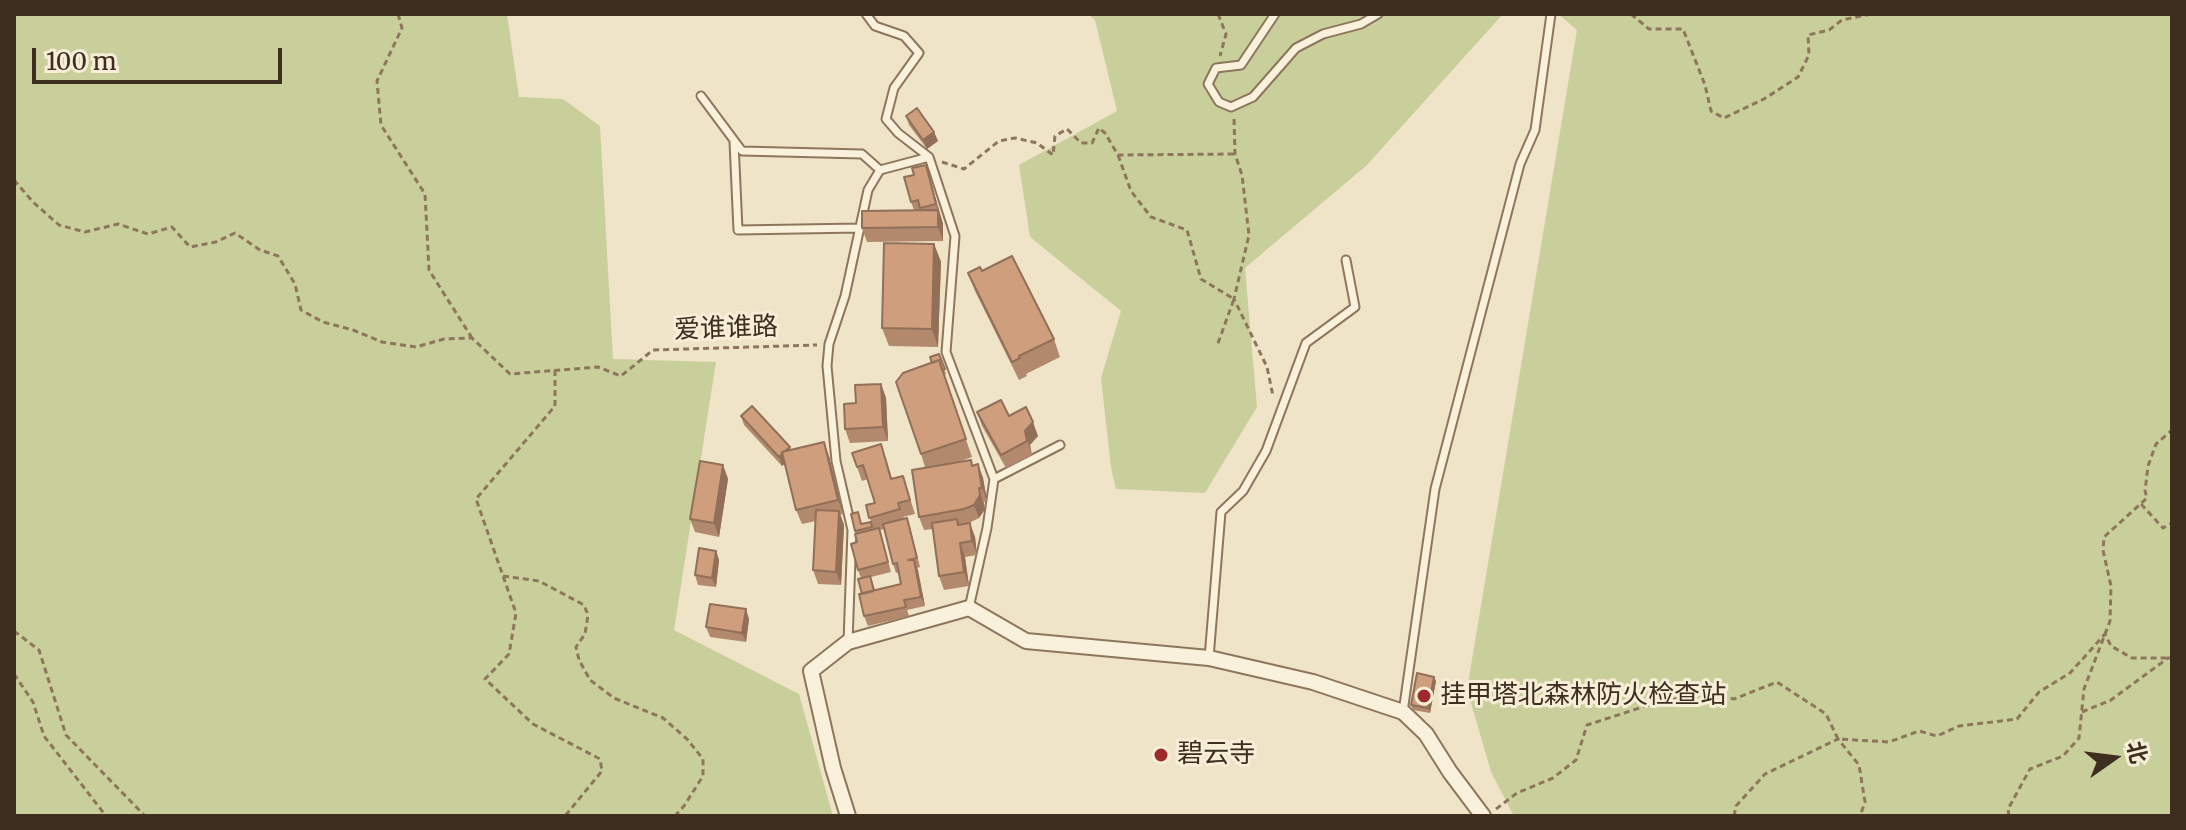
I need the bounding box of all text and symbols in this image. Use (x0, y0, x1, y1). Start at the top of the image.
scale bar (36, 32, 286, 82)
text: 100 m (46, 46, 116, 77)
street label: 爱谁谁路 (673, 312, 779, 346)
place label: 挂甲塔北森林防火检查站 (1440, 680, 1726, 712)
marker: 挂甲塔北森林防火检查站 (1415, 687, 1433, 705)
north arrow (2074, 718, 2154, 798)
text: 北 (2121, 738, 2154, 766)
place label: 碧云寺 (1177, 739, 1255, 771)
marker: 碧云寺 (1152, 746, 1170, 764)

